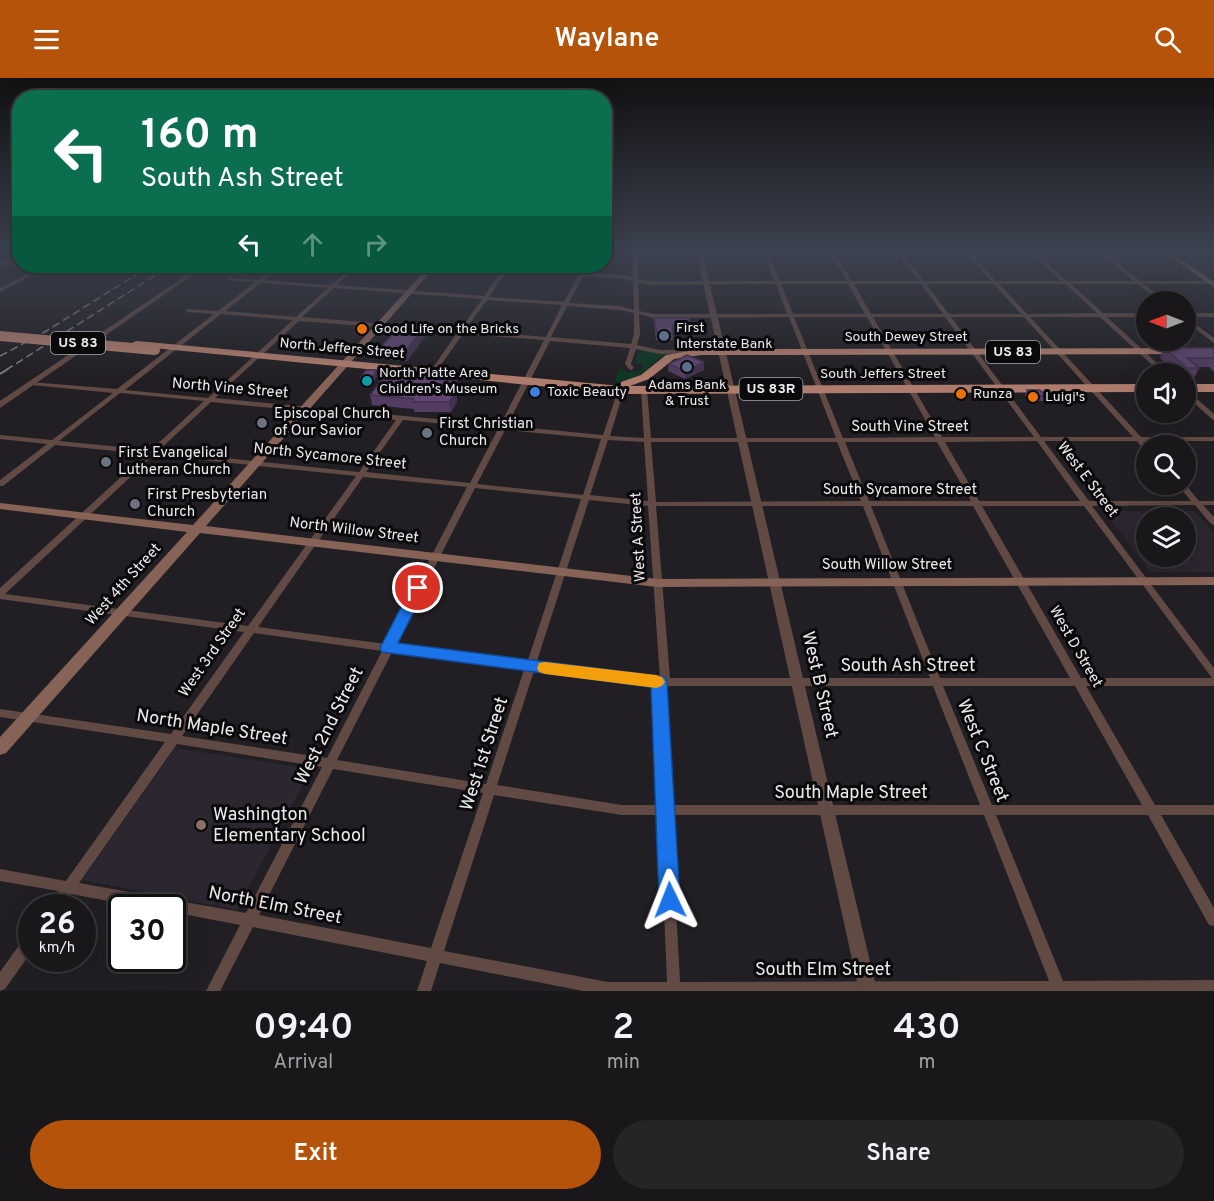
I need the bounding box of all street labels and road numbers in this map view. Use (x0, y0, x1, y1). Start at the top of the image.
street label: South Dewey Street (844, 329, 968, 346)
road number: US 83 (51, 332, 105, 354)
street label: North Jeffers Street (279, 335, 405, 363)
road number: US 83 (986, 341, 1040, 363)
street label: South Jeffers Street (820, 366, 946, 383)
street label: North Vine Street (171, 374, 289, 404)
road number: US 83R (740, 378, 802, 400)
street label: South Vine Street (851, 418, 969, 437)
street label: West E Street (1052, 438, 1122, 522)
street label: North Sycamore Street (252, 440, 408, 474)
street label: South Sycamore Street (823, 481, 977, 500)
street label: West A Street (627, 492, 651, 582)
street label: North Willow Street (288, 514, 420, 548)
street label: West 4th Street (82, 540, 166, 630)
street label: South Willow Street (822, 556, 952, 575)
street label: West D Street (1044, 603, 1106, 691)
street label: West 3rd Street (175, 605, 251, 701)
street label: West B Street (796, 629, 842, 741)
street label: South Ash Street (840, 655, 976, 678)
street label: West 2nd Street (290, 663, 370, 789)
street label: West 1st Street (456, 694, 514, 814)
street label: West C Street (951, 696, 1013, 806)
street label: North Maple Street (135, 705, 289, 751)
street label: South Maple Street (774, 782, 928, 805)
street label: North Elm Street (206, 882, 344, 930)
street label: South Elm Street (755, 959, 891, 982)

